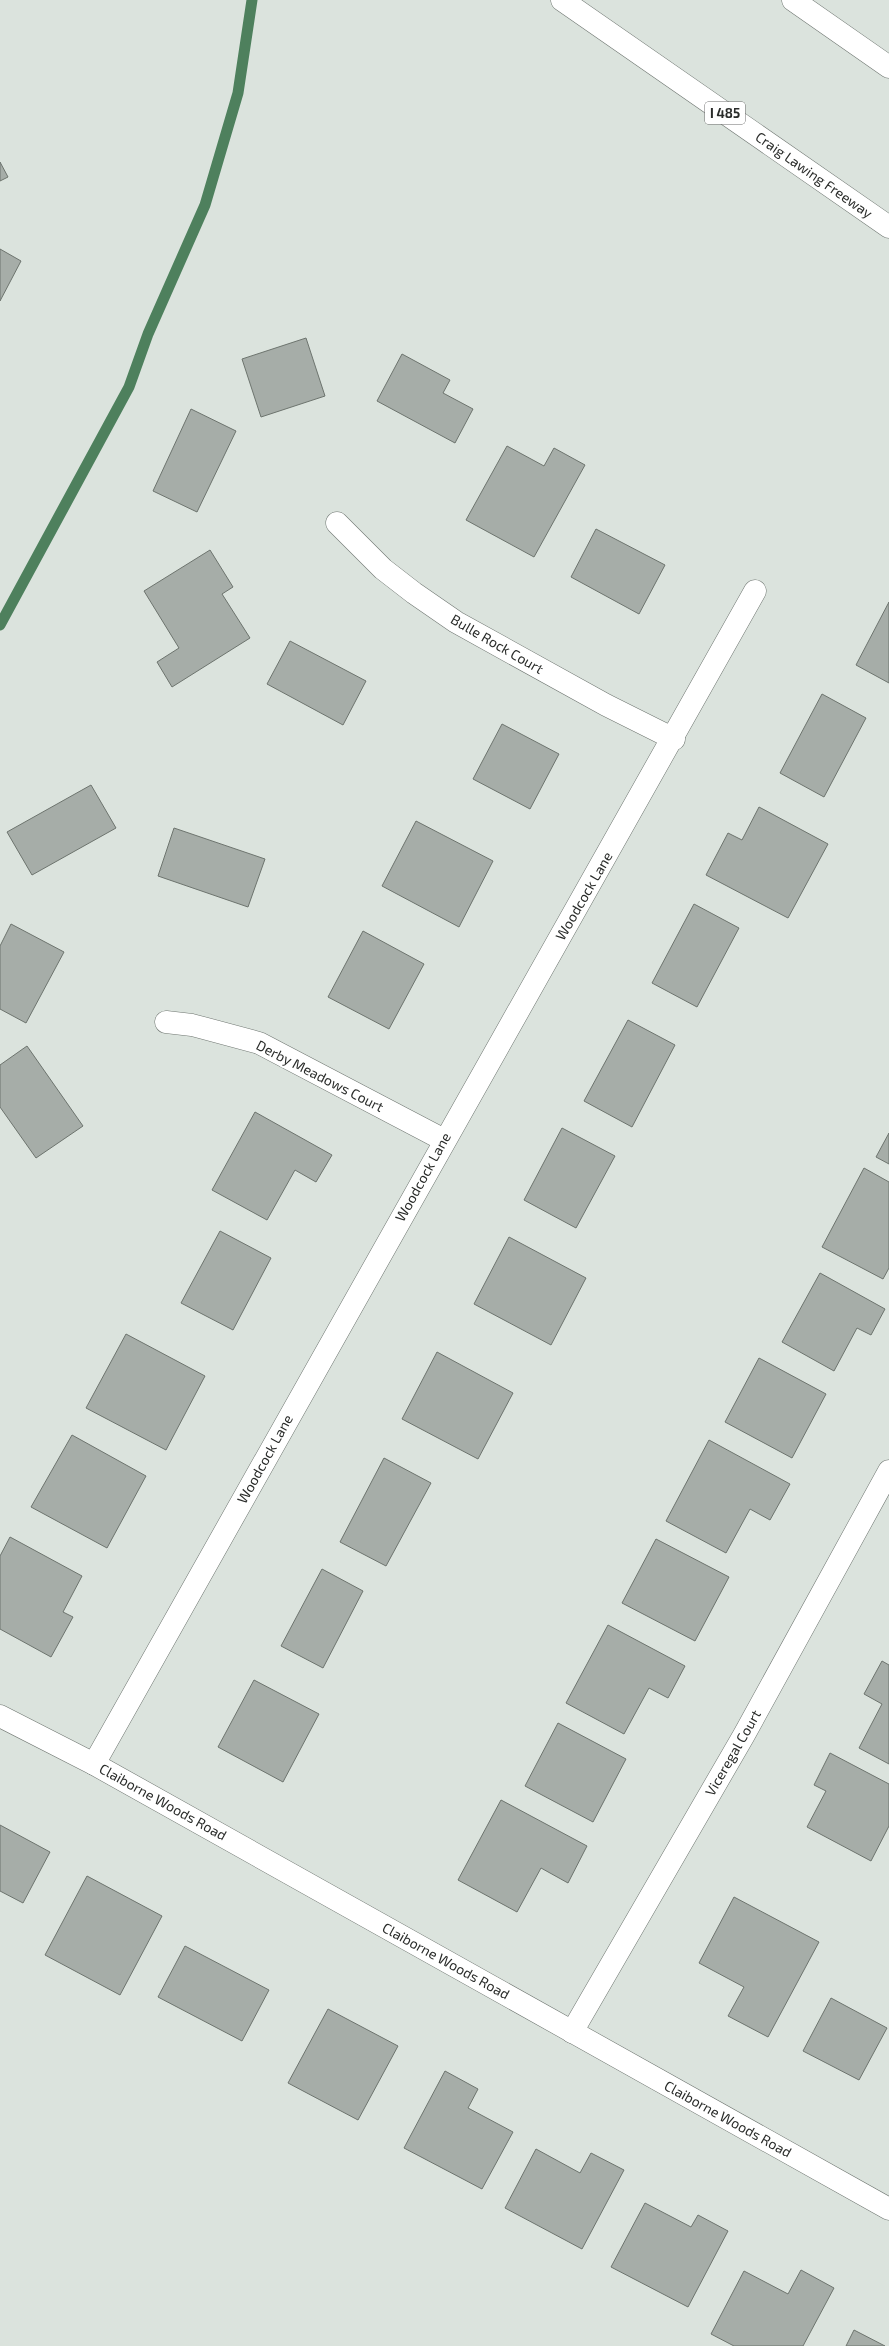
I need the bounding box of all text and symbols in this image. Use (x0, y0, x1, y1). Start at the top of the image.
road number: I 485 (705, 102, 745, 124)
street label: Craig Lawing Freeway (752, 128, 877, 222)
street label: Bulle Rock Court (448, 610, 547, 677)
street label: Woodcock Lane (551, 849, 616, 943)
street label: Derby Meadows Court (254, 1036, 387, 1115)
street label: Woodcock Lane (391, 1129, 454, 1224)
street label: Woodcock Lane (233, 1411, 296, 1506)
street label: Viceregal Court (701, 1707, 764, 1799)
street label: Claiborne Woods Road (97, 1759, 230, 1844)
street label: Claiborne Woods Road (380, 1918, 513, 2003)
street label: Claiborne Woods Road (662, 2076, 795, 2161)

